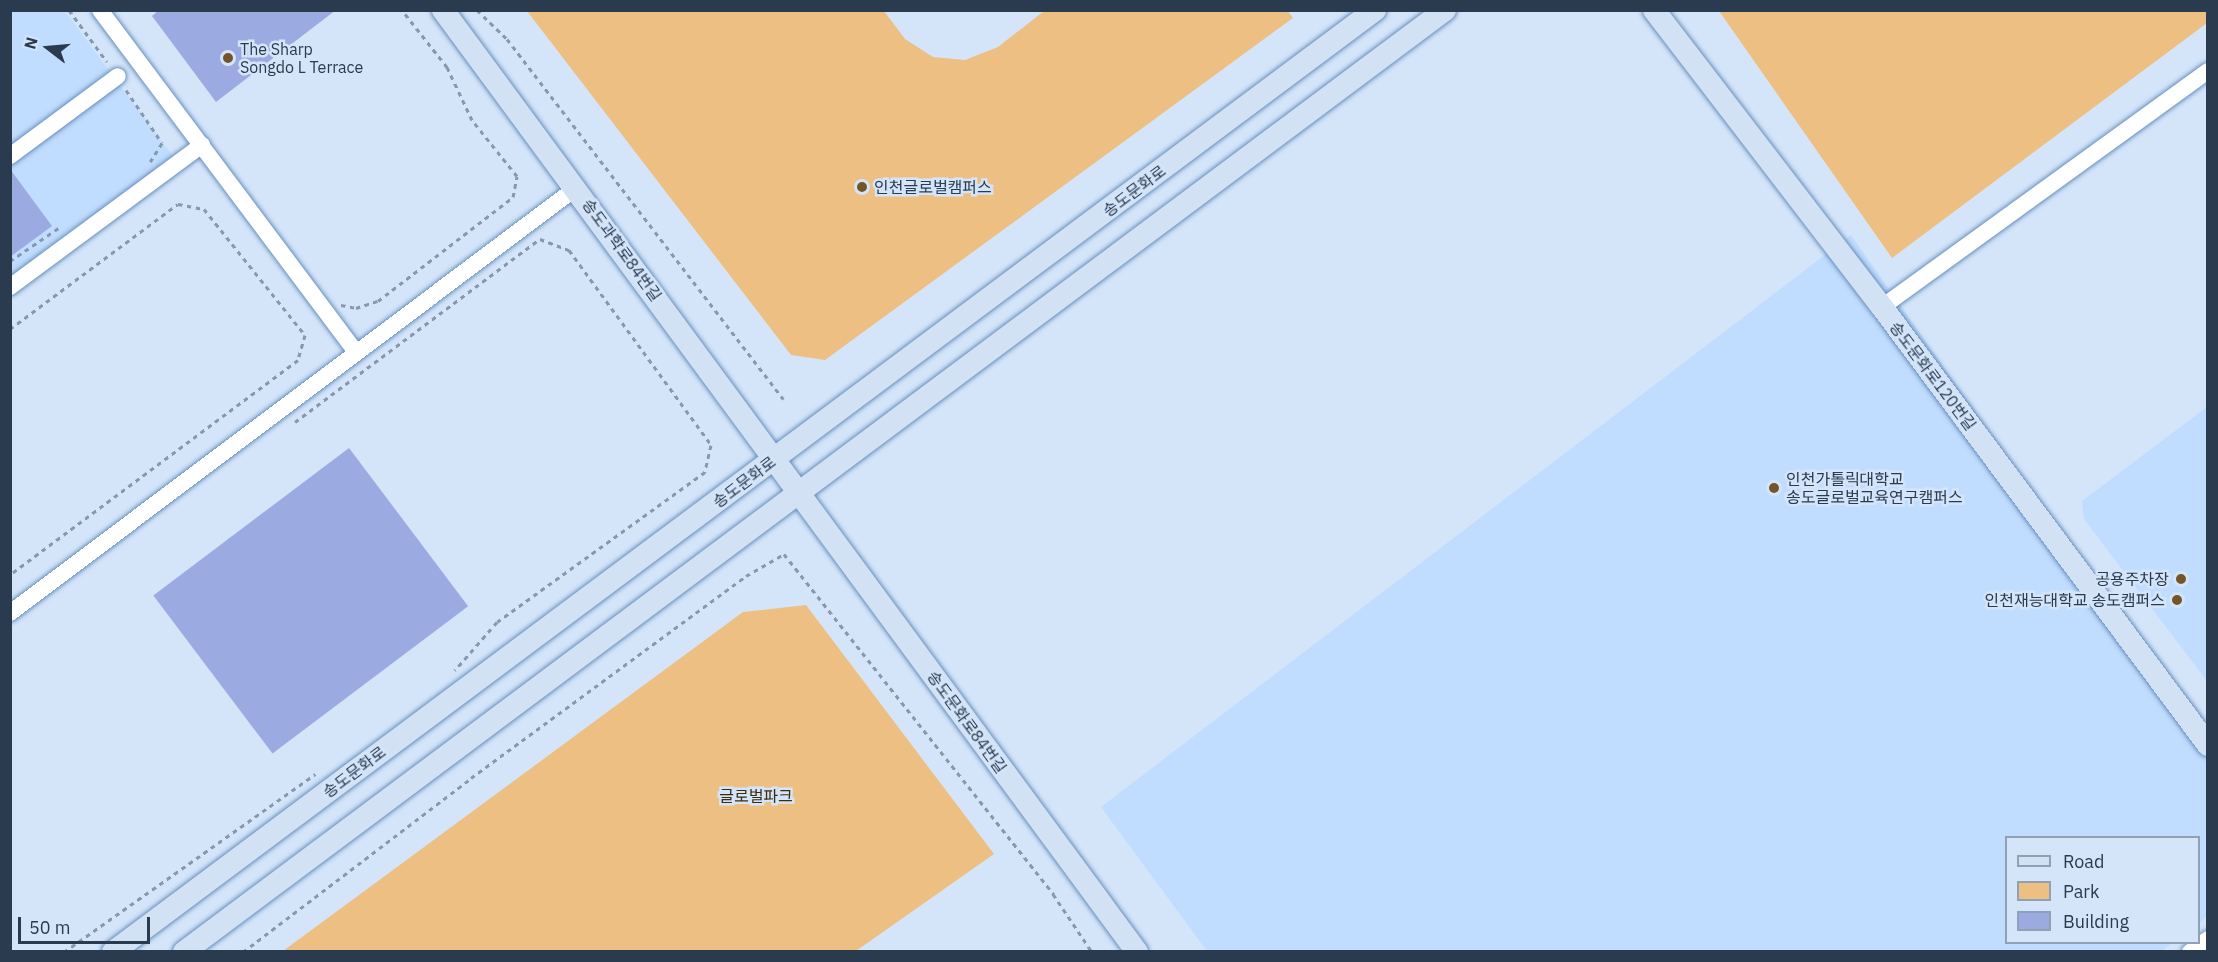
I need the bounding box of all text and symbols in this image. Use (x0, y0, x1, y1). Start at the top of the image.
north arrow (18, 18, 78, 78)
text: N (19, 35, 42, 51)
place label: The Sharp Songdo L Terrace (240, 39, 363, 77)
marker: The Sharp Songdo L Terrace (221, 51, 235, 65)
street label: 송도문화로 (1099, 161, 1169, 221)
place label: 인천글로벌캠퍼스 (874, 177, 992, 197)
marker: 인천글로벌캠퍼스 (855, 180, 869, 194)
street label: 송도과학로84번길 (578, 195, 666, 305)
street label: 송도문화로120번길 (1886, 318, 1980, 434)
street label: 송도문화로 (709, 452, 779, 512)
place label: 인천가톨릭대학교 송도글로벌교육연구캠퍼스 (1786, 469, 1963, 507)
marker: 인천가톨릭대학교 송도글로벌교육연구캠퍼스 (1767, 481, 1781, 495)
place label: 공용주차장 (2095, 569, 2169, 589)
marker: 공용주차장 (2174, 572, 2188, 586)
place label: 인천재능대학교 송도캠퍼스 (1985, 590, 2165, 610)
marker: 인천재능대학교 송도캠퍼스 (2170, 593, 2184, 607)
street label: 송도문화로84번길 (923, 667, 1011, 777)
street label: 송도문화로 (319, 742, 389, 802)
park label: 글로벌파크 (719, 786, 793, 806)
legend (2005, 836, 2200, 944)
text: Road (2063, 850, 2104, 873)
text: Park (2063, 880, 2099, 903)
scale bar (21, 905, 153, 943)
text: Building (2063, 910, 2129, 933)
text: 50 m (29, 916, 71, 939)

